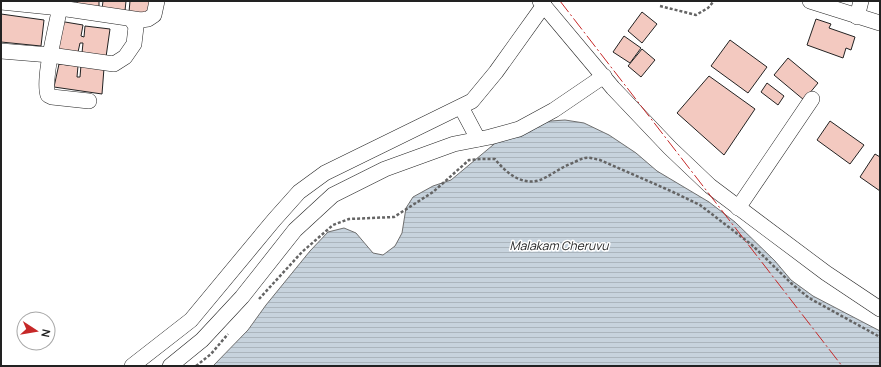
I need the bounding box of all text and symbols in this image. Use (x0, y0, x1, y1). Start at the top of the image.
water label: Malakam Cheruvu (510, 237, 609, 254)
north arrow (16, 311, 56, 351)
text: N (38, 328, 54, 339)

